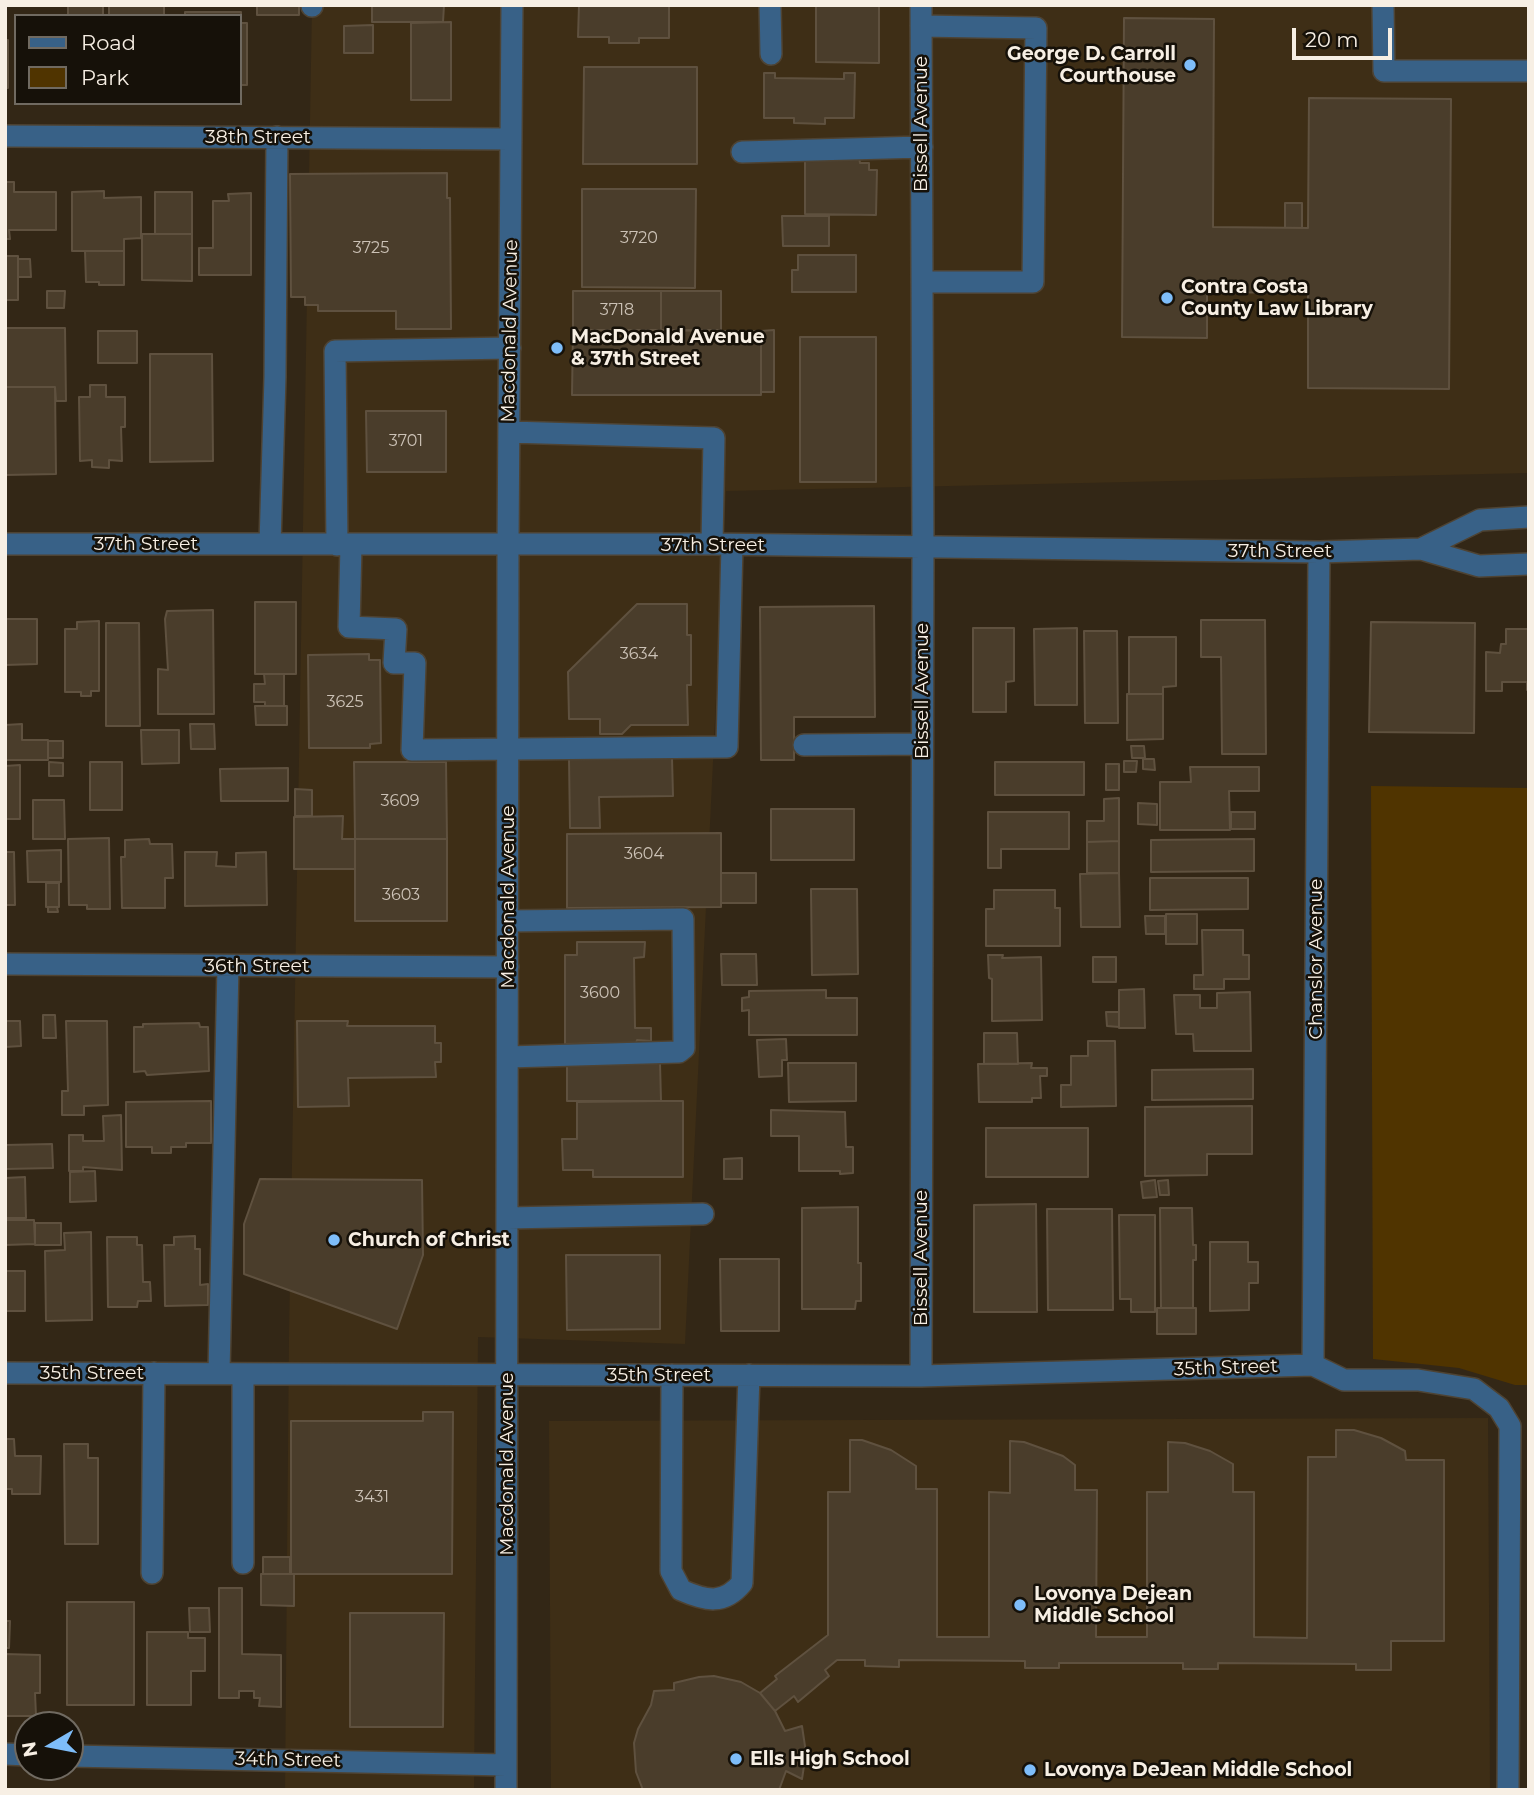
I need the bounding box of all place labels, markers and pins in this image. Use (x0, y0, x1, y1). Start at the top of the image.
place label: George D. Carroll Courthouse (1007, 43, 1176, 87)
marker: George D. Carroll Courthouse (1182, 57, 1198, 73)
place label: Contra Costa County Law Library (1181, 276, 1373, 320)
marker: Contra Costa County Law Library (1159, 290, 1175, 306)
place label: MacDonald Avenue & 37th Street (571, 326, 765, 370)
marker: MacDonald Avenue & 37th Street (549, 340, 565, 356)
place label: Church of Christ (348, 1229, 510, 1251)
marker: Church of Christ (326, 1232, 342, 1248)
place label: Lovonya Dejean Middle School (1034, 1583, 1192, 1627)
marker: Lovonya Dejean Middle School (1012, 1597, 1028, 1613)
place label: Ells High School (750, 1748, 910, 1770)
marker: Ells High School (728, 1751, 744, 1767)
place label: Lovonya DeJean Middle School (1044, 1759, 1352, 1781)
marker: Lovonya DeJean Middle School (1022, 1762, 1038, 1778)

